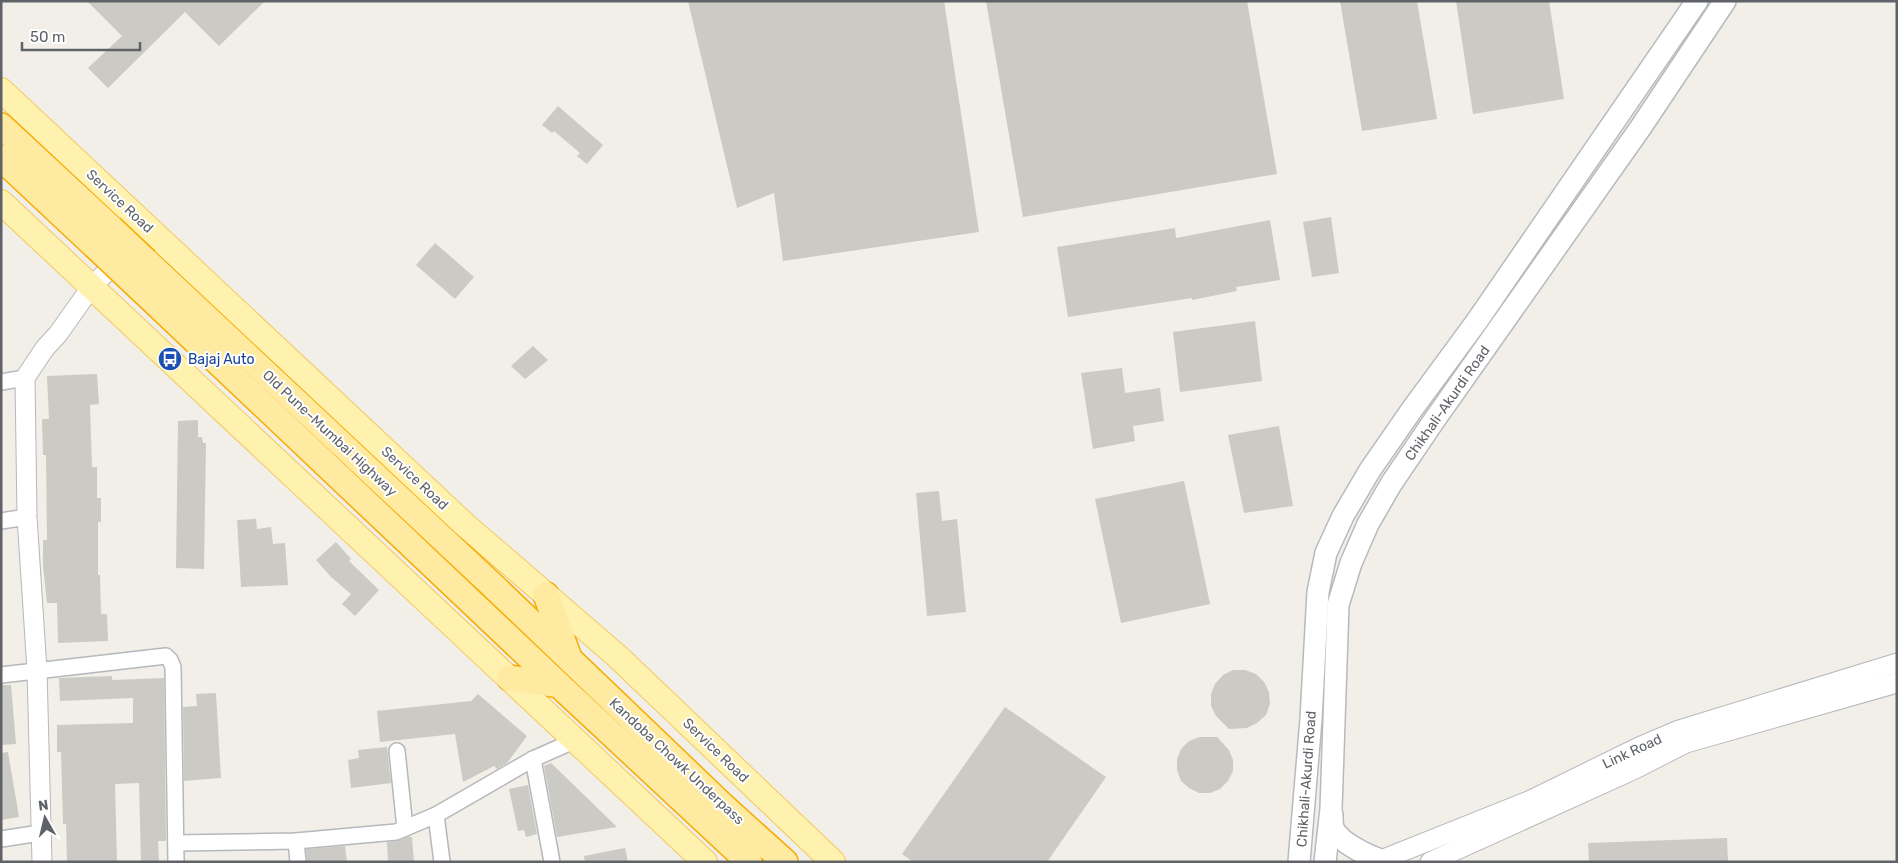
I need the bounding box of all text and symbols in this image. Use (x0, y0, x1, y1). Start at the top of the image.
scale bar (22, 20, 140, 52)
text: 50 m (30, 28, 65, 46)
street label: Service Road (83, 166, 157, 237)
street label: Chikhali-Akurdi Road (1401, 343, 1494, 464)
bus stop icon: Bajaj Auto (157, 346, 183, 372)
place label: Bajaj Auto (188, 351, 254, 368)
street label: Old Pune–Mumbai Highway (259, 367, 401, 500)
street label: Service Road (378, 443, 452, 514)
street label: Kandoba Chowk Underpass (606, 694, 748, 828)
street label: Chikhali-Akurdi Road (1293, 710, 1320, 848)
street label: Service Road (679, 715, 752, 786)
street label: Link Road (1600, 730, 1665, 773)
north arrow (20, 793, 70, 843)
text: N (37, 797, 49, 815)

